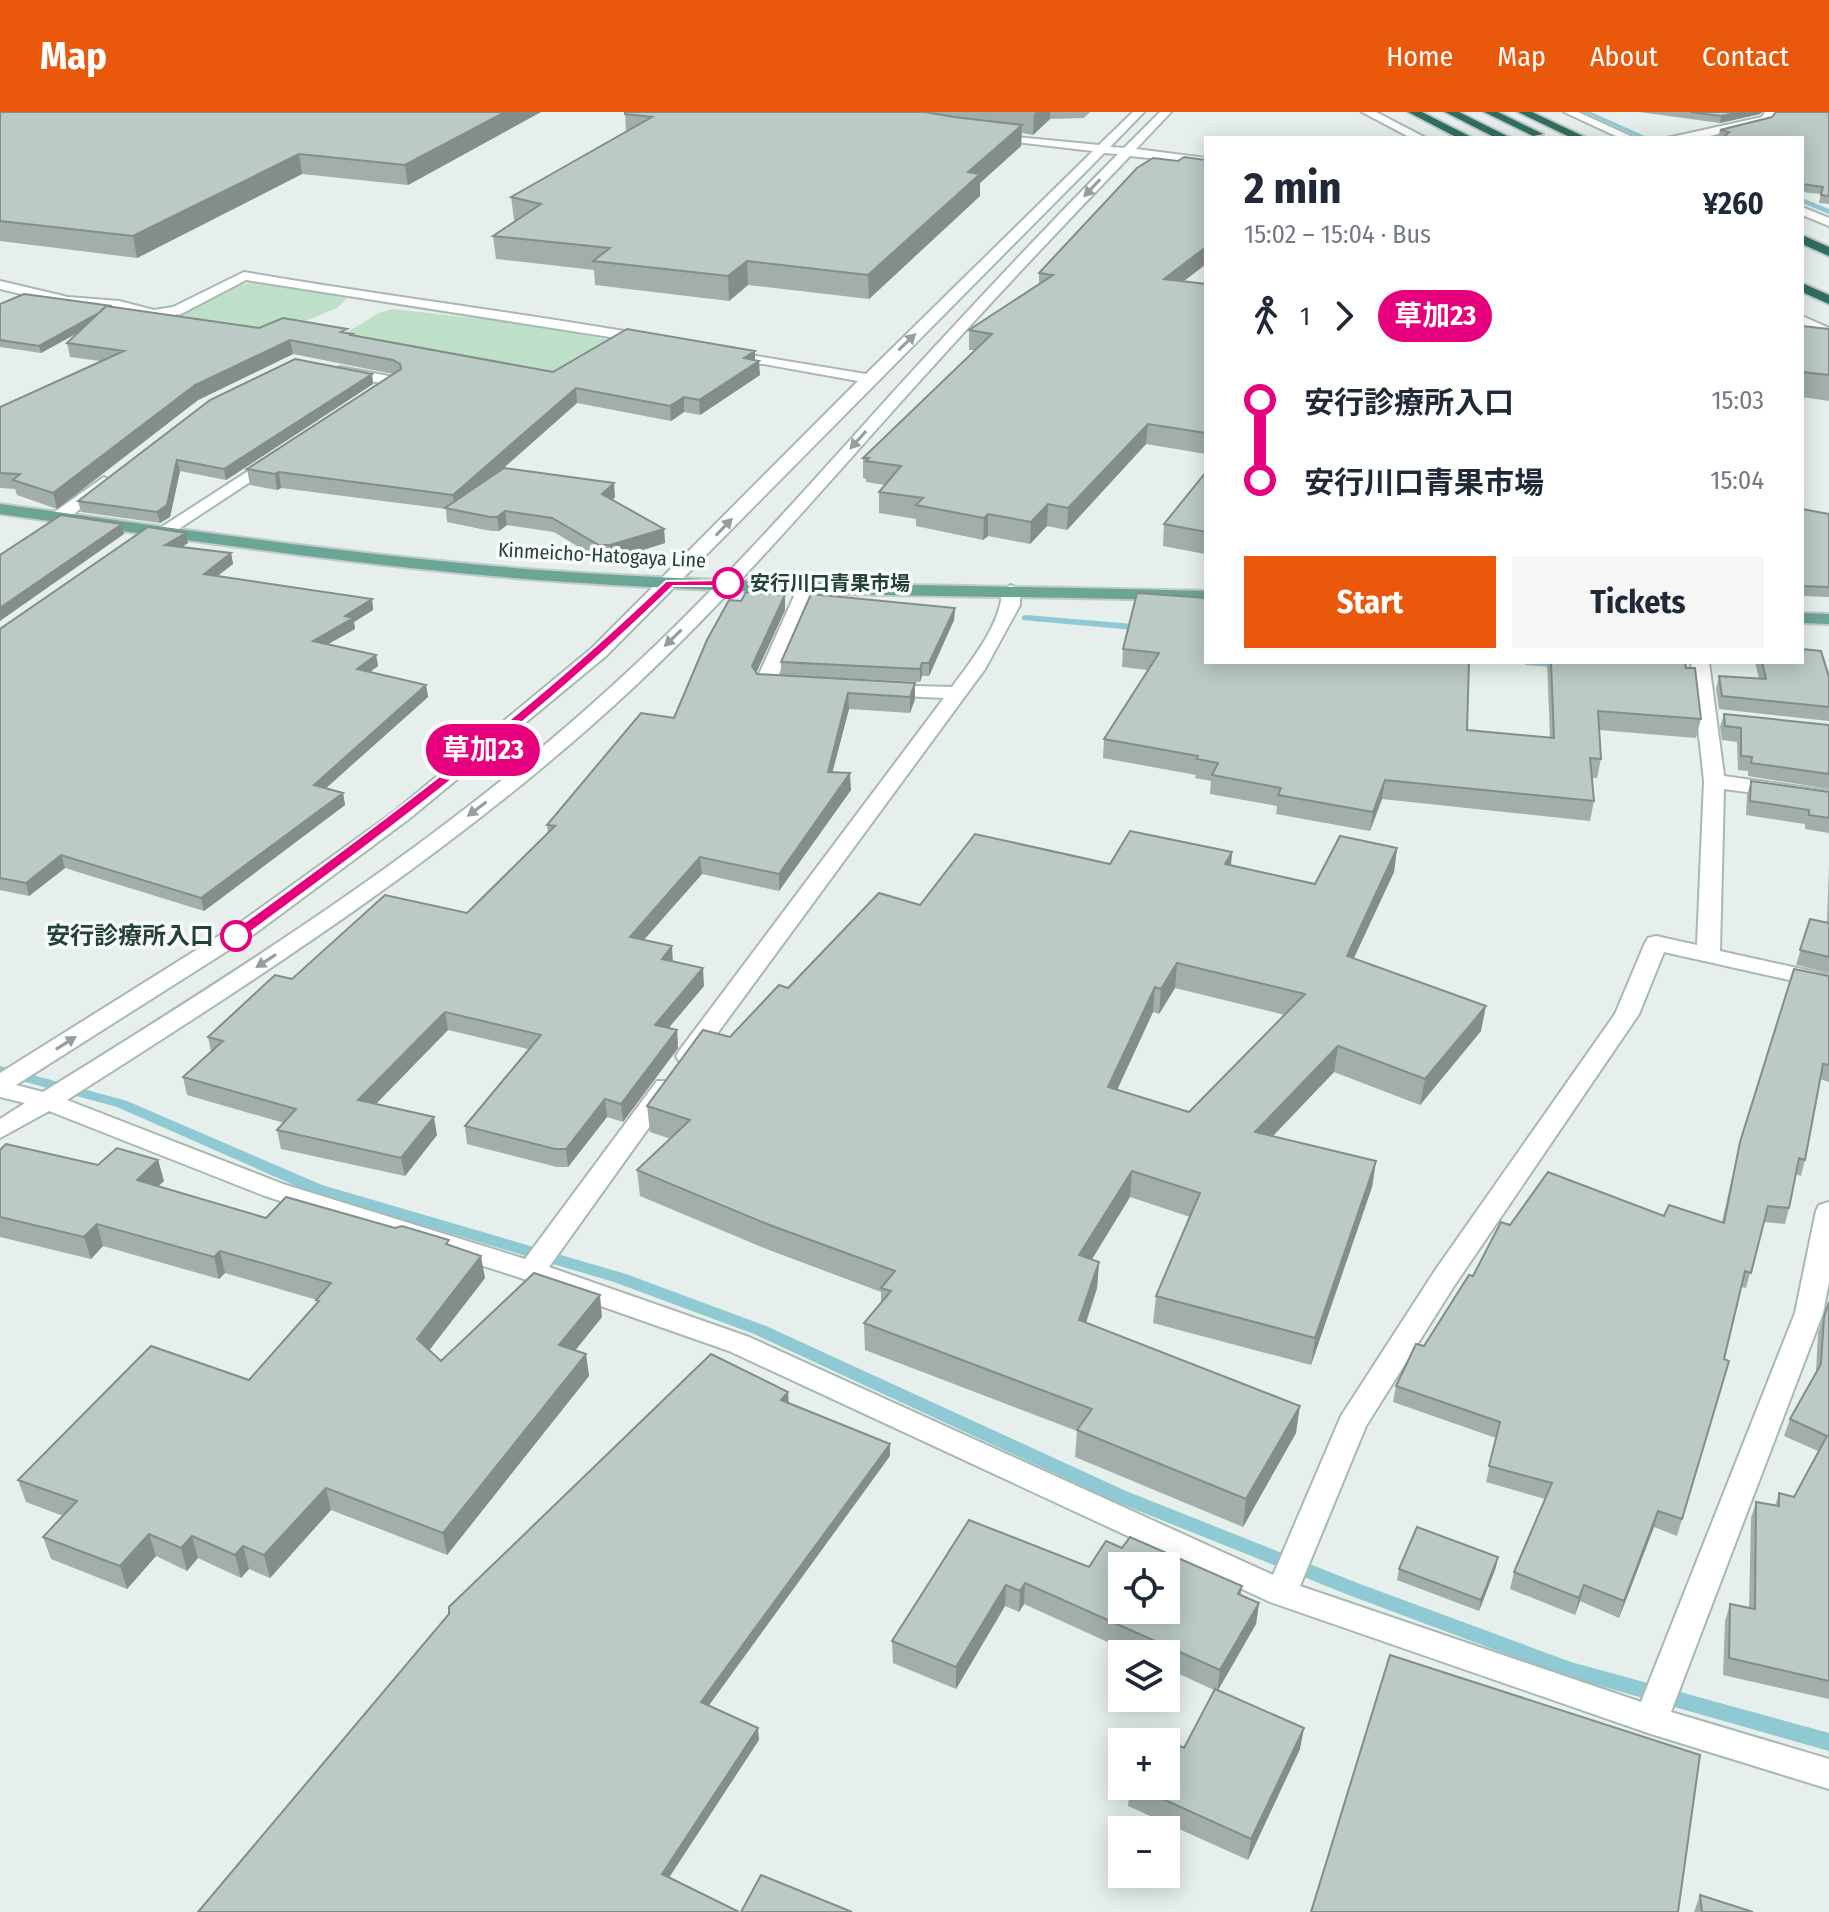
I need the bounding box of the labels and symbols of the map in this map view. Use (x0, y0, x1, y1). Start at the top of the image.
one-way arrow (1084, 178, 1102, 197)
one-way arrow (897, 333, 916, 351)
one-way arrow (850, 430, 867, 450)
one-way arrow (715, 518, 733, 537)
street label: Kinmeicho-Hatogaya Line (497, 538, 707, 572)
marker: 安行川口青果市場 (713, 568, 743, 598)
place label: 安行川口青果市場 (750, 571, 910, 595)
one-way arrow (664, 628, 683, 647)
line badge: 草加23 (427, 724, 539, 776)
one-way arrow (467, 800, 487, 816)
marker: 安行診療所入口 (221, 921, 251, 951)
place label: 安行診療所入口 (46, 922, 214, 950)
one-way arrow (255, 953, 277, 967)
one-way arrow (55, 1036, 77, 1050)

